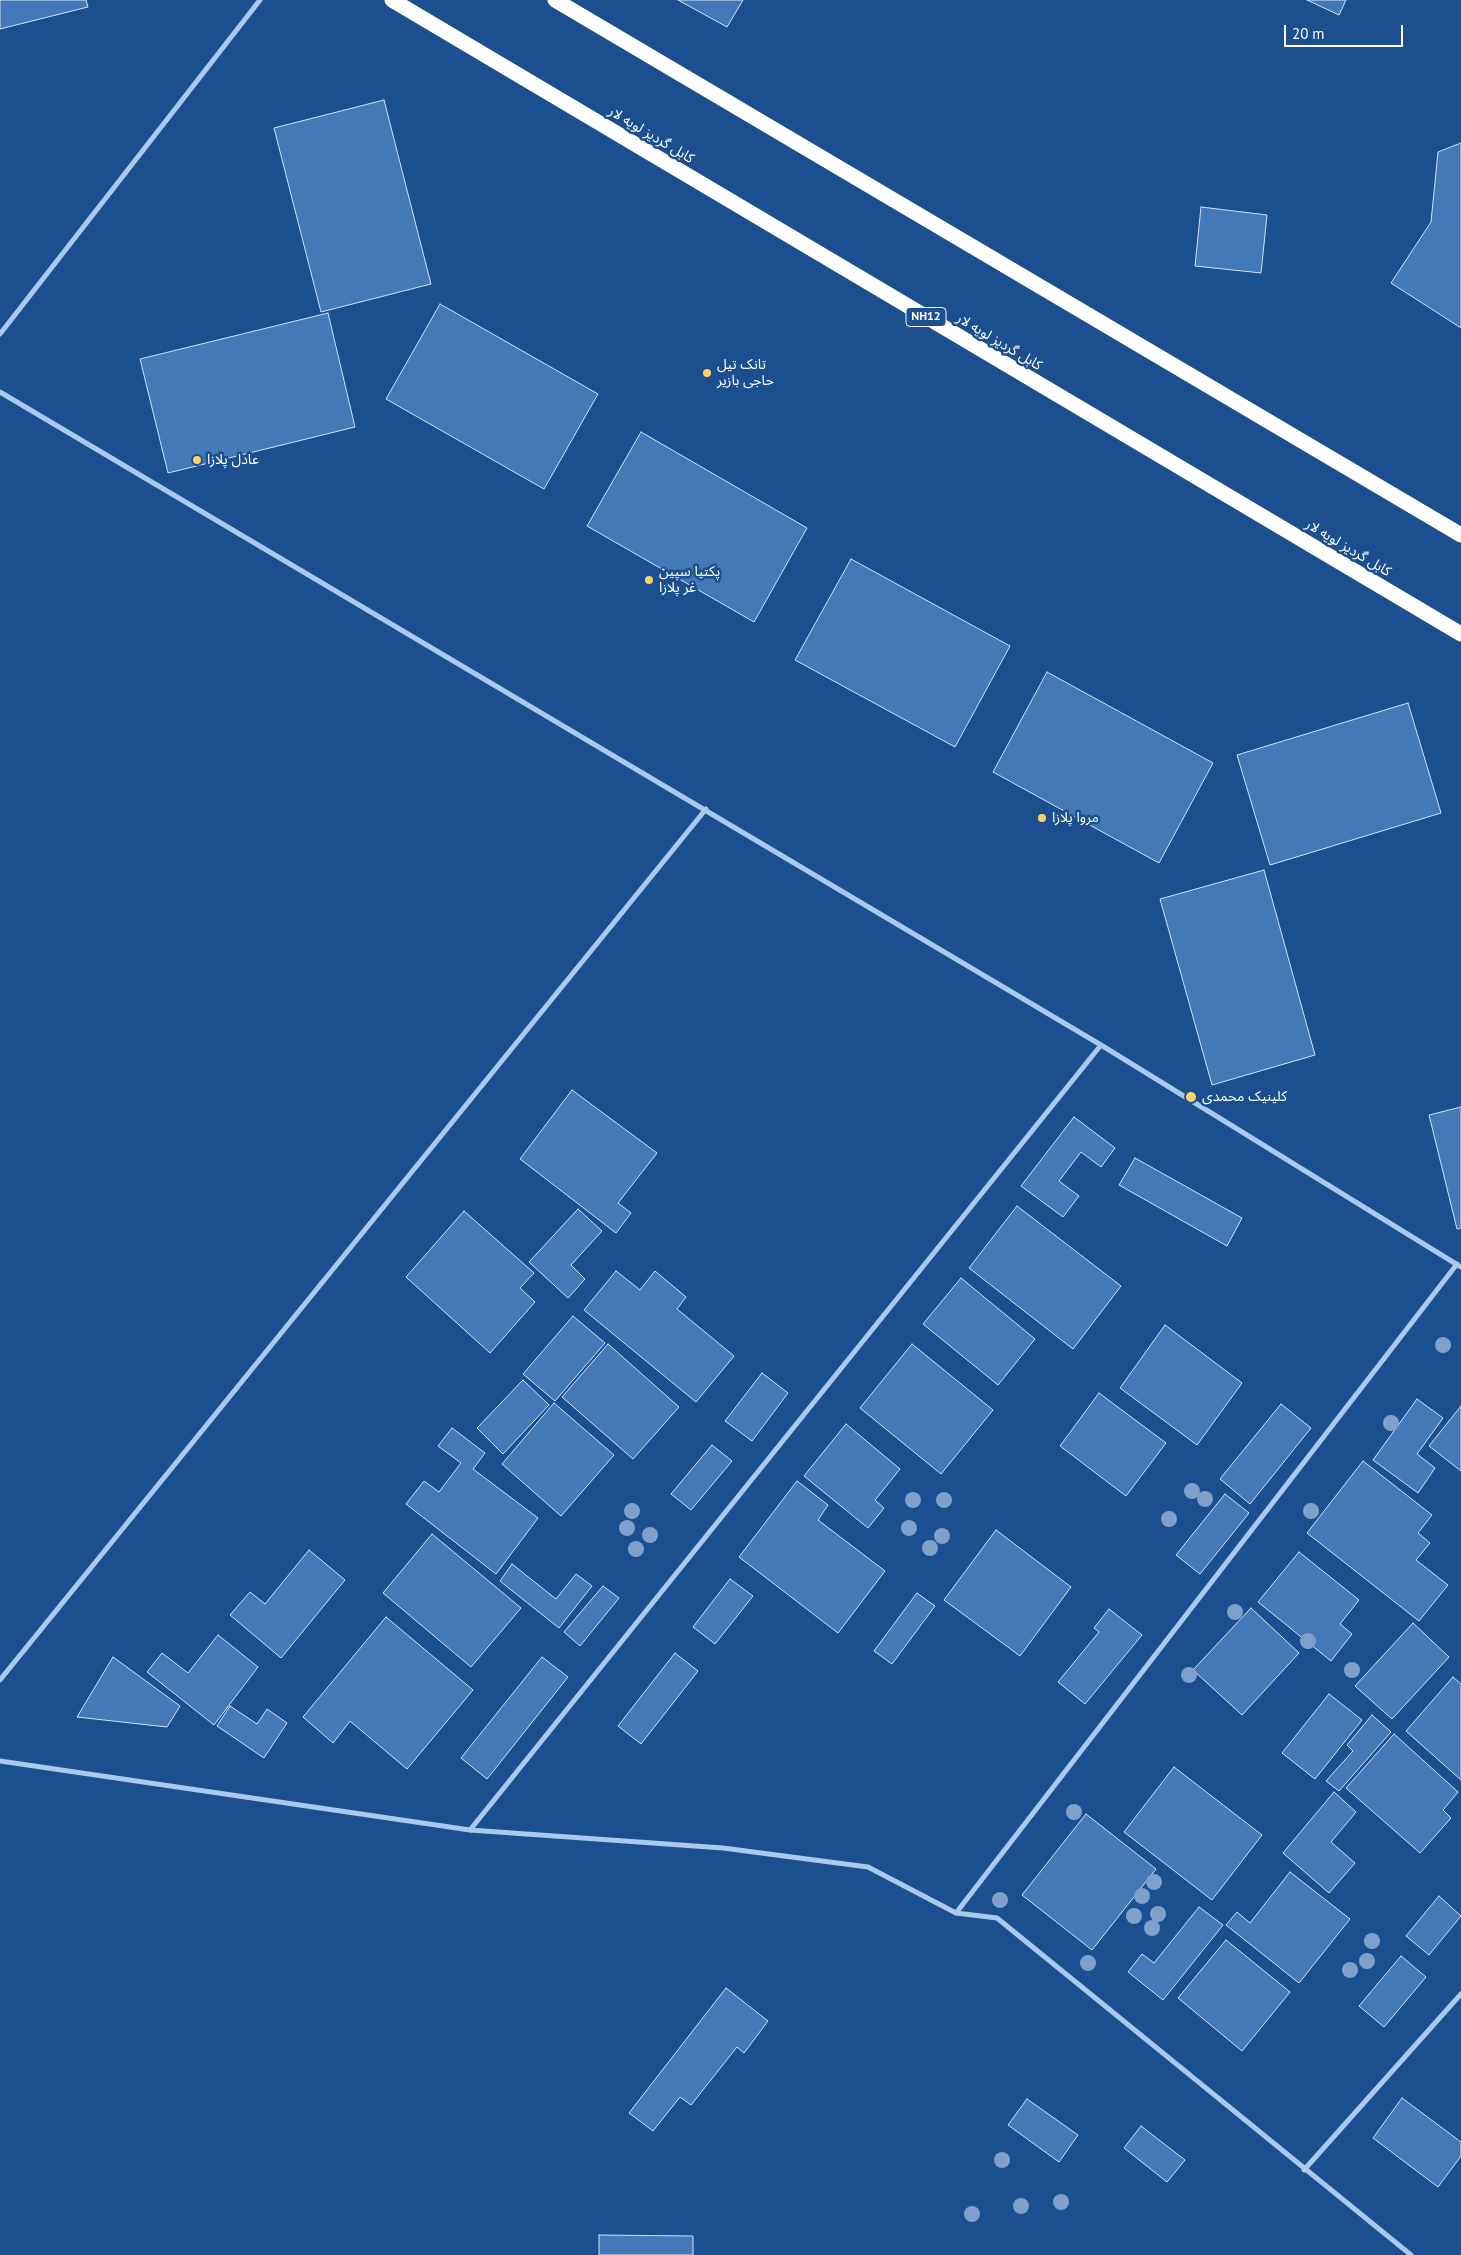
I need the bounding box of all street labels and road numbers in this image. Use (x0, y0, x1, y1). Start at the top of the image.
street label: کابل گردیز لویه لار (605, 103, 697, 167)
road number: NH12 (906, 308, 946, 326)
street label: کابل گردیز لویه لار (953, 310, 1045, 374)
street label: کابل گردیز لویه لار (1302, 516, 1394, 580)

